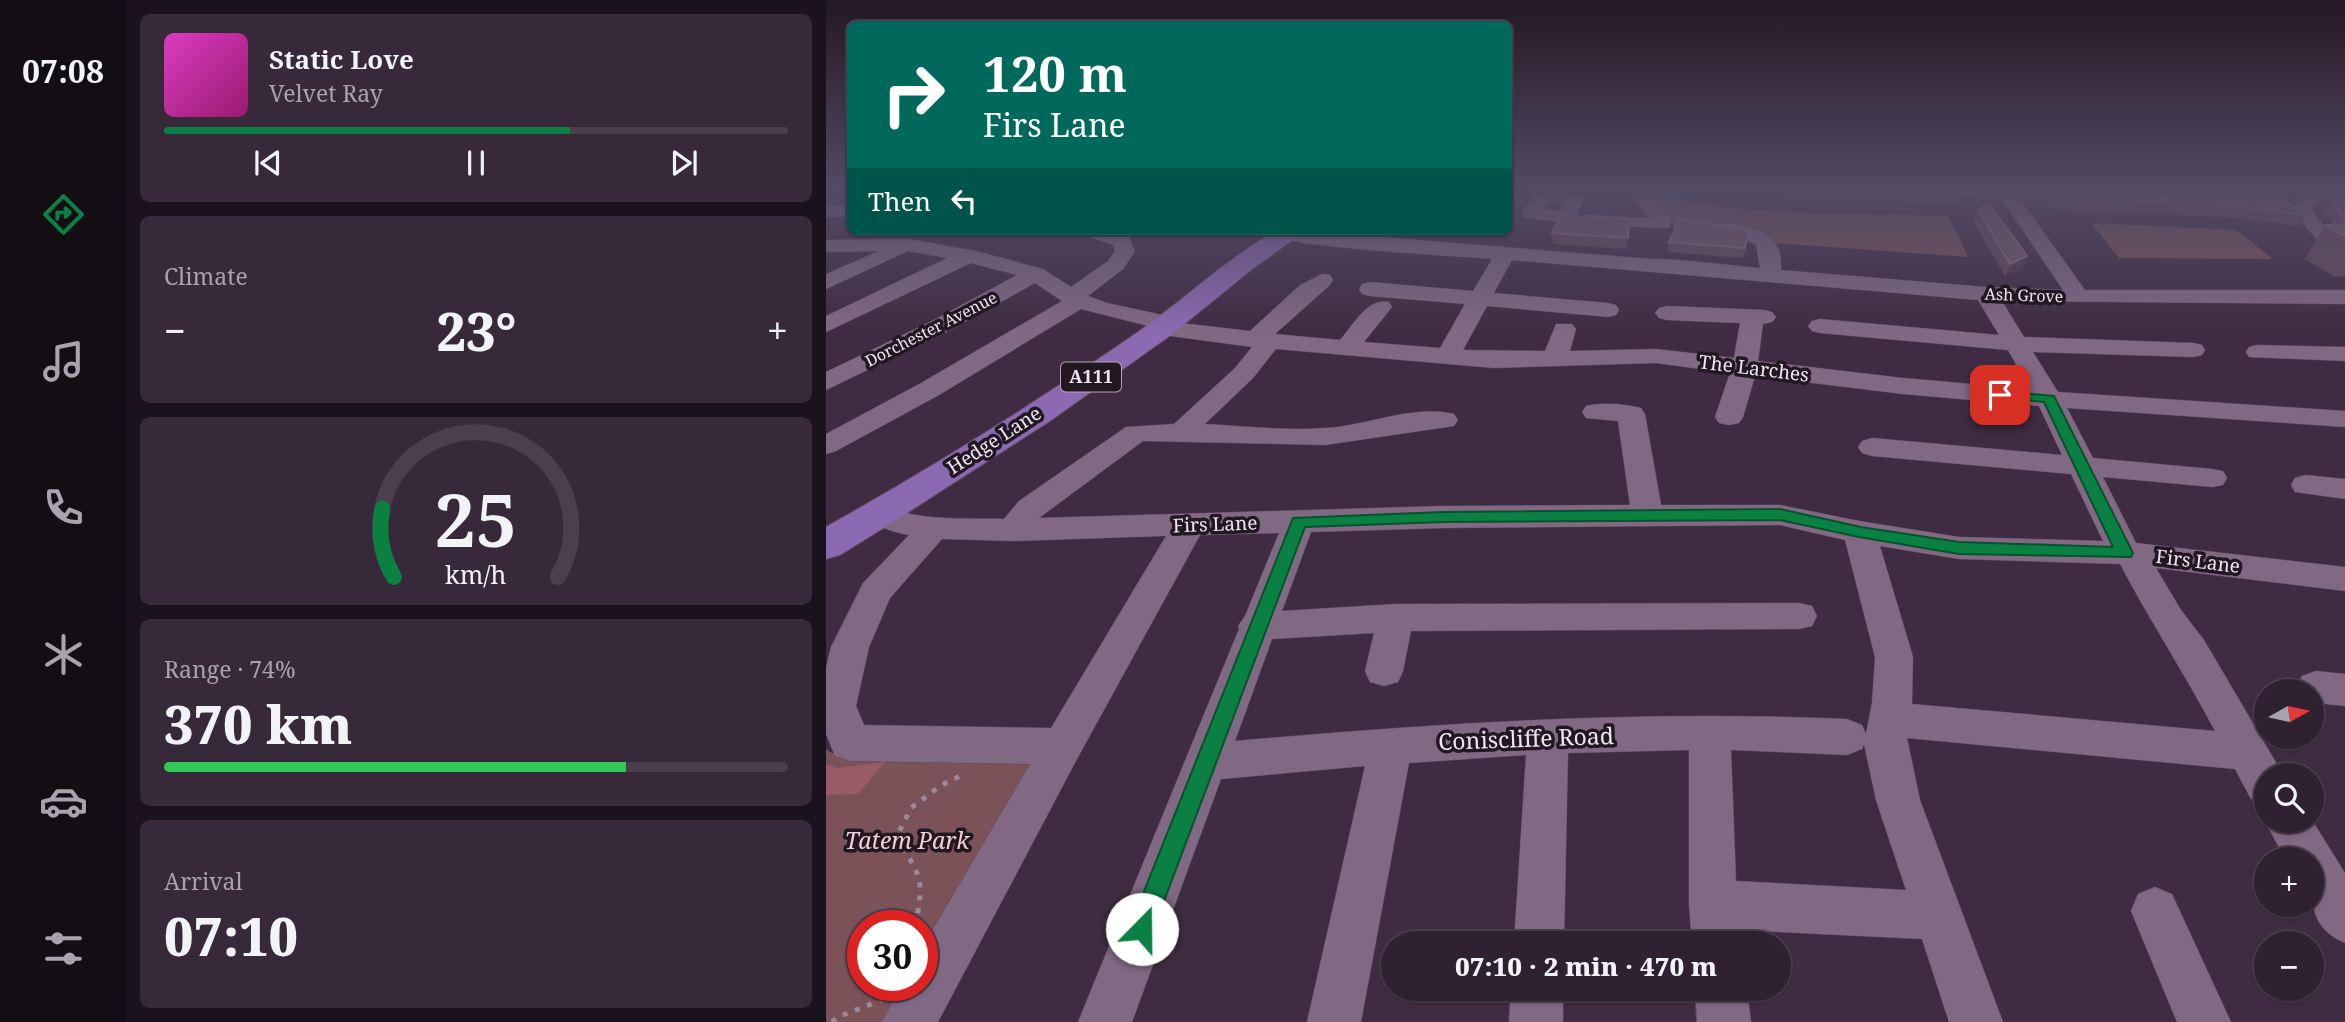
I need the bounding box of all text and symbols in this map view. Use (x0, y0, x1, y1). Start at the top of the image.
text: 120 m (983, 40, 1127, 106)
text: Static Love (269, 41, 414, 77)
text: 07:08 (22, 49, 104, 92)
icon: right (868, 49, 959, 140)
text: Velvet Ray (269, 77, 383, 109)
text: Firs Lane (983, 103, 1126, 146)
icon: previous (249, 144, 287, 182)
icon: pause (457, 144, 495, 182)
icon: next (665, 144, 703, 182)
icon: left (945, 182, 983, 220)
text: Then (868, 183, 931, 219)
icon: directions (39, 190, 88, 239)
text: Climate (164, 260, 248, 292)
street label: Ash Grove (1984, 283, 2064, 307)
street label: Dorchester Avenue (861, 286, 1001, 372)
text: 23° (436, 295, 516, 366)
text: − (164, 304, 186, 356)
text: + (767, 304, 788, 356)
icon: music (39, 337, 88, 386)
street label: The Larches (1698, 348, 1810, 388)
road number: A111 (1061, 362, 1121, 391)
pin (1970, 365, 2030, 425)
icon: arrive (1981, 376, 2019, 414)
street label: Hedge Lane (942, 400, 1046, 480)
text: 25 (435, 469, 517, 568)
icon: phone (39, 483, 88, 532)
street label: Firs Lane (1172, 510, 1258, 538)
street label: Firs Lane (2154, 543, 2242, 579)
text: km/h (445, 557, 507, 591)
icon: climate (39, 630, 88, 679)
text: Range · 74% (164, 653, 296, 685)
north arrow (2254, 679, 2324, 749)
map controls (2254, 679, 2324, 1001)
text: 370 km (164, 688, 352, 759)
street label: Coniscliffe Road (1438, 719, 1614, 757)
button: search (2254, 763, 2324, 833)
icon: car (39, 777, 88, 826)
park label: Tatem Park (845, 824, 970, 856)
button: + (2254, 847, 2324, 917)
text: Arrival (164, 865, 243, 897)
position arrow (1105, 892, 1179, 966)
text: 07:10 (164, 900, 298, 971)
speed limit sign: 30 (847, 910, 938, 1001)
icon: filters (39, 924, 88, 973)
button: − (2254, 931, 2324, 1001)
text: 07:10 · 2 min · 470 m (1455, 948, 1717, 984)

